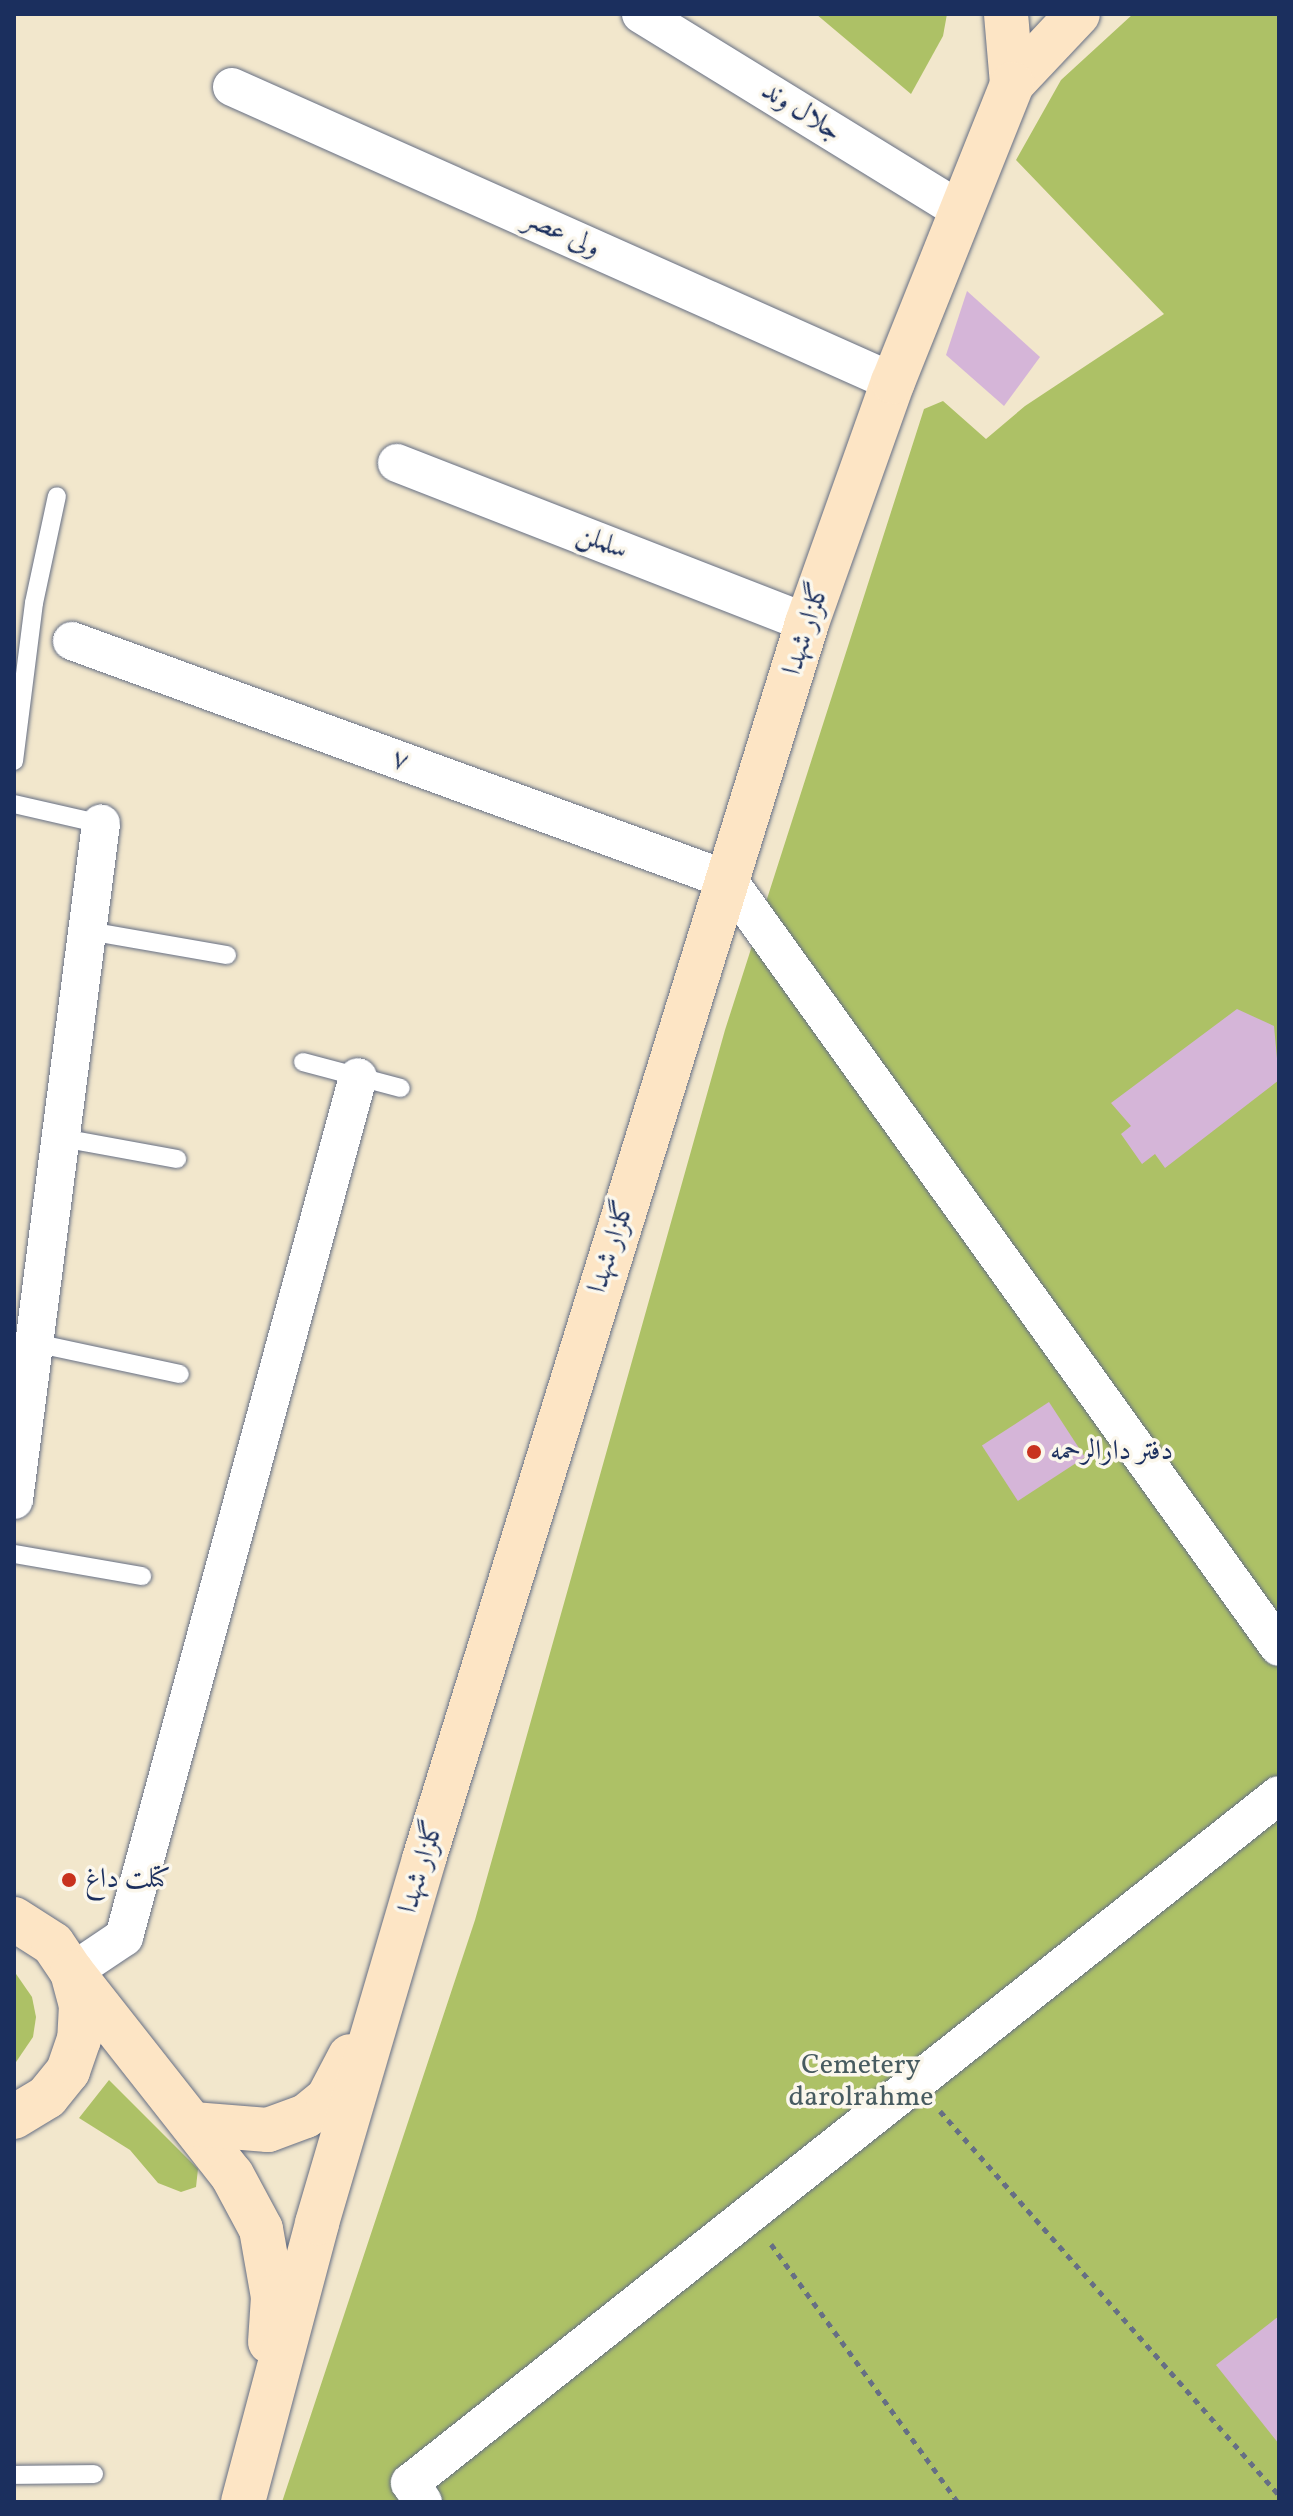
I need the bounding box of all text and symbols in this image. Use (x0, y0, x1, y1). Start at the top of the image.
street label: جلال وند (755, 74, 847, 150)
street label: ولی عصر (519, 202, 605, 266)
street label: سلملن (572, 518, 632, 568)
street label: گلزار شهدا (776, 578, 838, 680)
street label: ۷ (387, 742, 413, 780)
street label: گلزار شهدا (581, 1196, 643, 1298)
place label: دفتر دارالرحمه (1050, 1435, 1173, 1469)
marker: دفتر دارالرحمه (1025, 1443, 1043, 1461)
street label: گلزار شهدا (392, 1816, 452, 1918)
place label: کتلت داغ (85, 1863, 171, 1897)
marker: کتلت داغ (60, 1871, 78, 1889)
park label: Cemetery darolrahme (789, 2049, 933, 2115)

